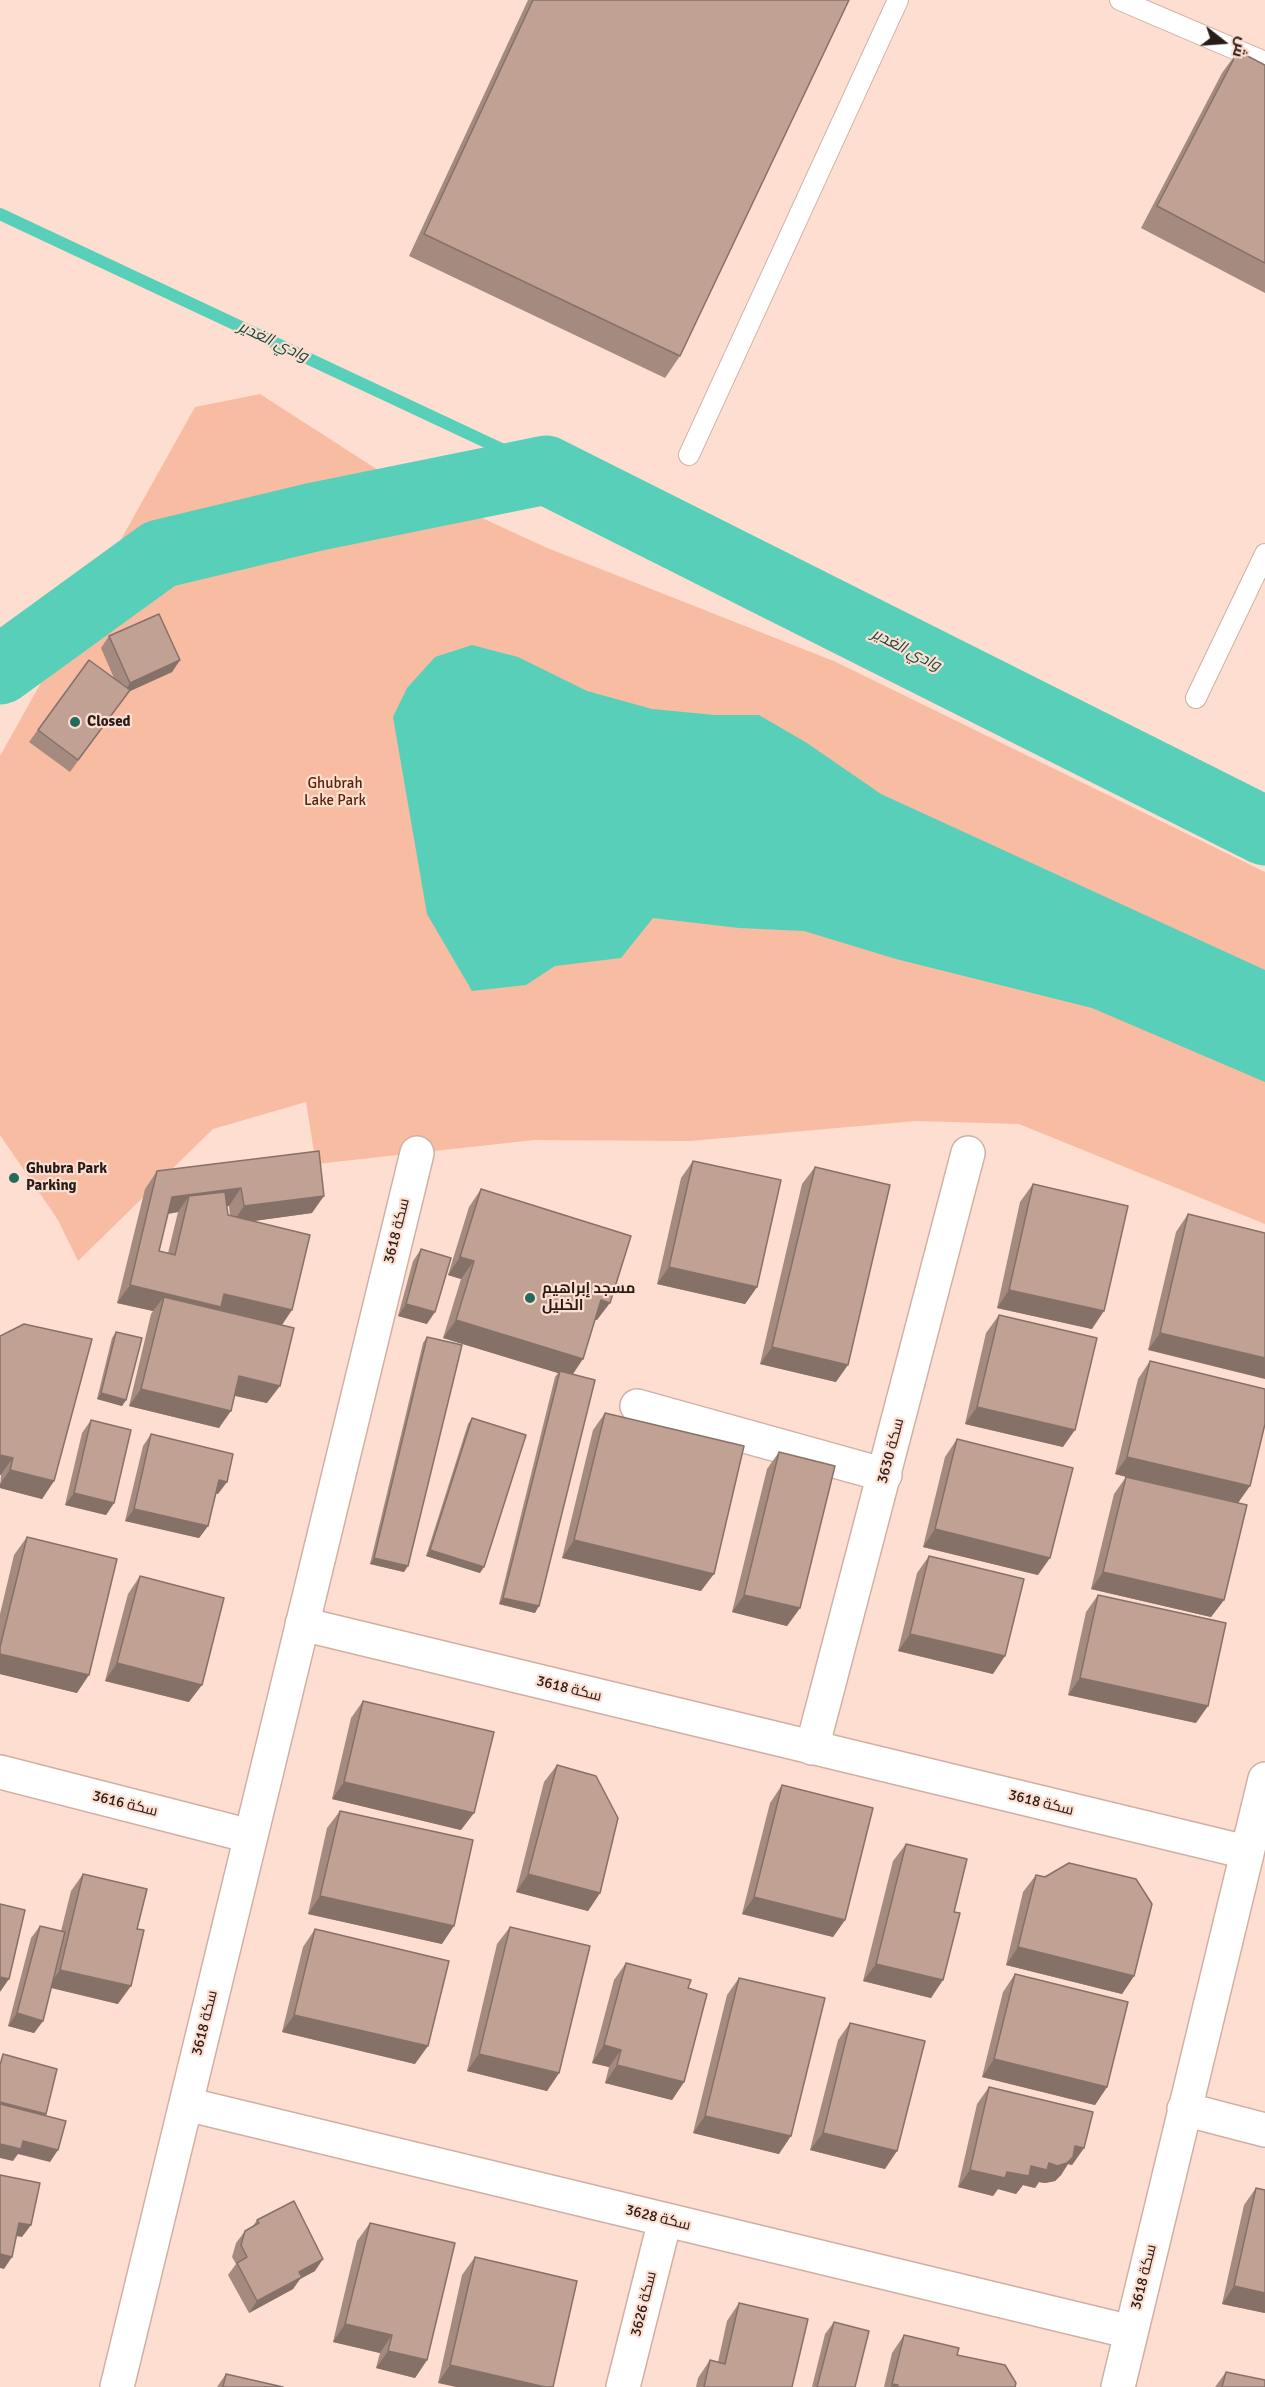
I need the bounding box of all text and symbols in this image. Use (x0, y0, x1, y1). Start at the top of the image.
north arrow (1193, 12, 1253, 72)
text: ش (1228, 35, 1253, 60)
water label: وادي الغدير (235, 317, 311, 367)
water label: وادي الغدير (868, 624, 944, 676)
place label: Closed (87, 713, 131, 731)
marker: Closed (68, 715, 82, 729)
park label: Ghubrah Lake Park (304, 775, 366, 810)
place label: Ghubra Park Parking (26, 1160, 107, 1195)
marker: Ghubra Park Parking (7, 1171, 21, 1185)
street label: سكة 3618 (380, 1196, 414, 1266)
place label: مسجد إبراهيم الخليل (542, 1280, 635, 1315)
marker: مسجد إبراهيم الخليل (523, 1291, 537, 1305)
street label: سكة 3630 (874, 1416, 908, 1486)
street label: سكة 3618 (534, 1672, 604, 1706)
street label: سكة 3618 (1006, 1786, 1076, 1820)
street label: سكة 3616 (90, 1787, 160, 1821)
street label: سكة 3618 (188, 1988, 222, 2058)
street label: سكة 3628 (623, 2201, 693, 2235)
street label: سكة 3618 (1127, 2242, 1161, 2312)
street label: سكة 3626 (627, 2269, 661, 2339)

